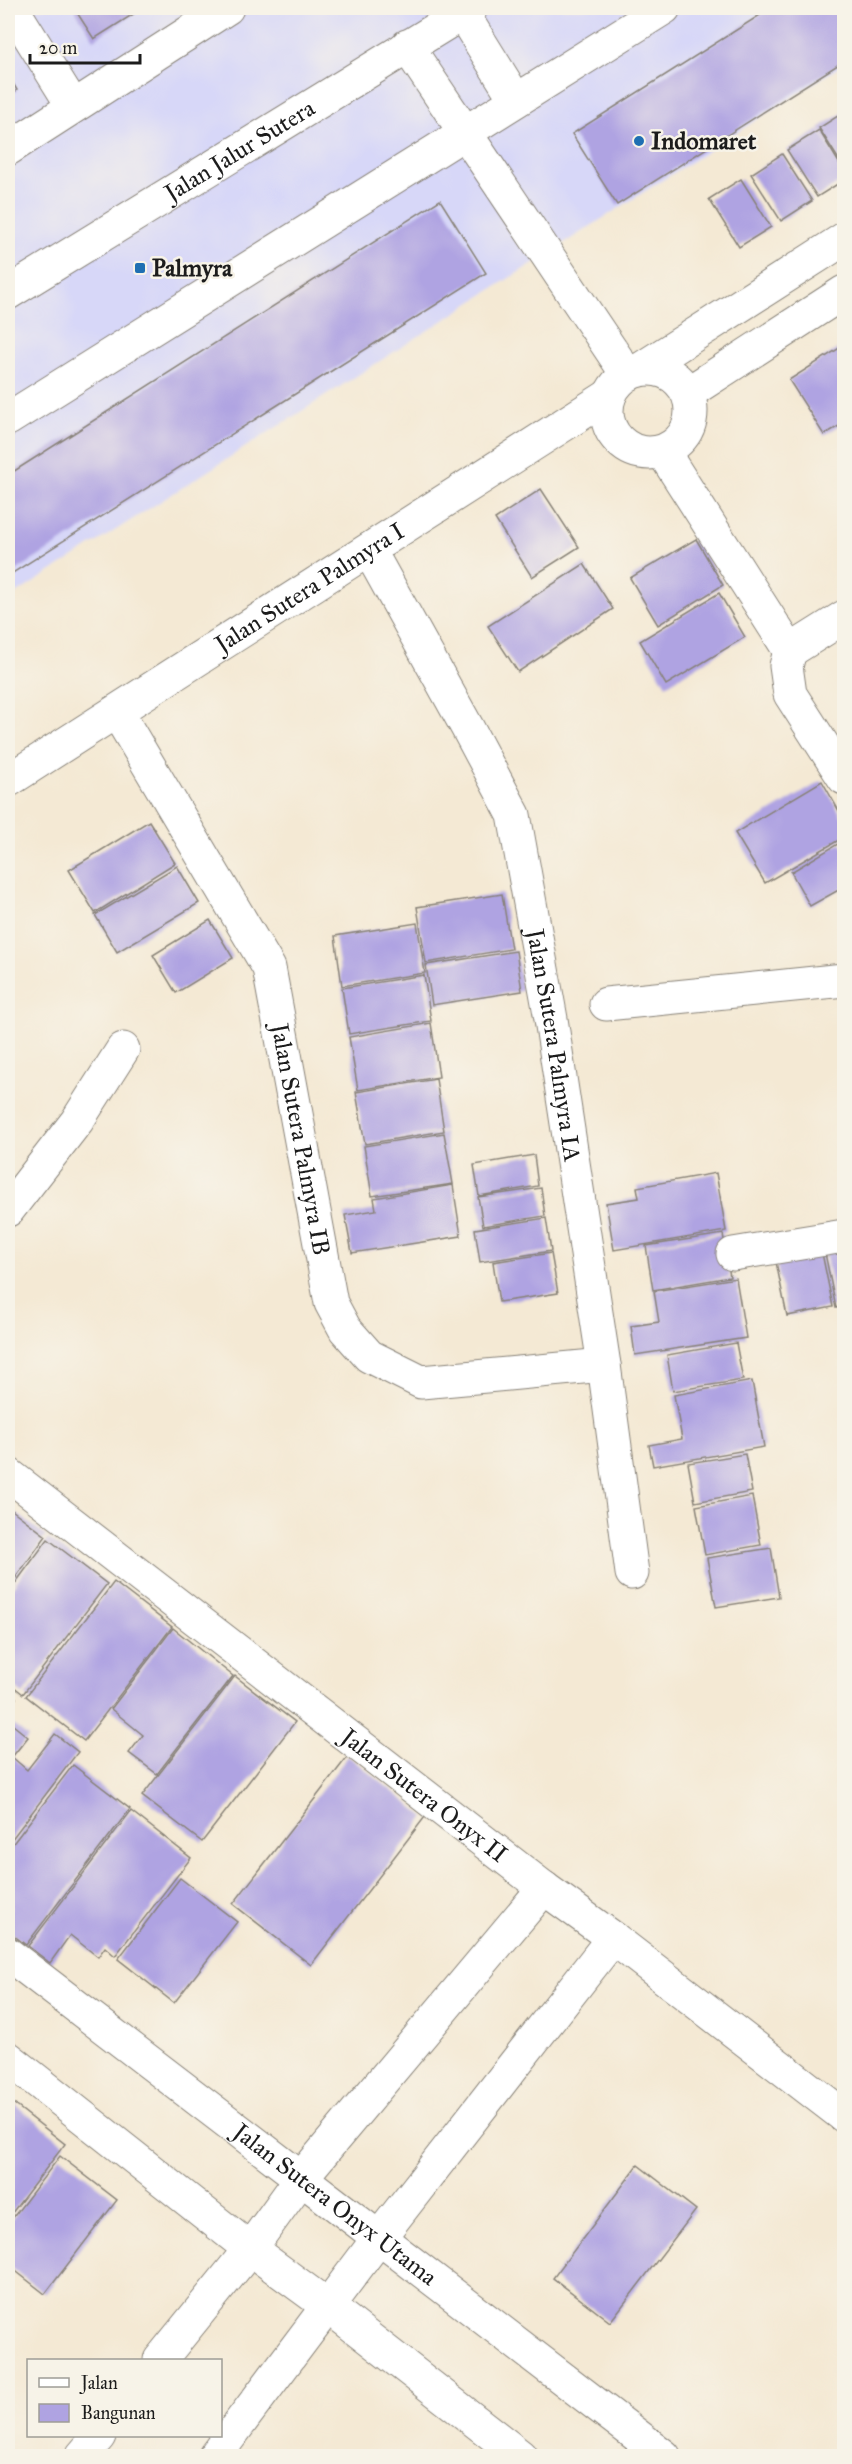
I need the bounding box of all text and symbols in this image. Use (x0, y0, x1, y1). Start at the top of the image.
scale bar (30, 27, 140, 65)
text: 20 m (39, 37, 77, 59)
street label: Jalan Jalur Sutera (156, 92, 321, 210)
place label: Indomaret (651, 126, 757, 156)
marker: Indomaret (632, 134, 646, 148)
place label: Palmyra (152, 253, 233, 283)
marker: Palmyra (133, 261, 147, 275)
street label: Jalan Sutera Palmyra I (207, 516, 410, 661)
street label: Jalan Sutera Palmyra IA (519, 924, 588, 1164)
street label: Jalan Sutera Palmyra IB (264, 1018, 337, 1258)
street label: Jalan Sutera Onyx II (333, 1720, 513, 1869)
street label: Jalan Sutera Onyx Utama (225, 2115, 444, 2292)
legend (27, 2359, 222, 2437)
text: Jalan (79, 2372, 118, 2395)
text: Bangunan (81, 2402, 156, 2425)

